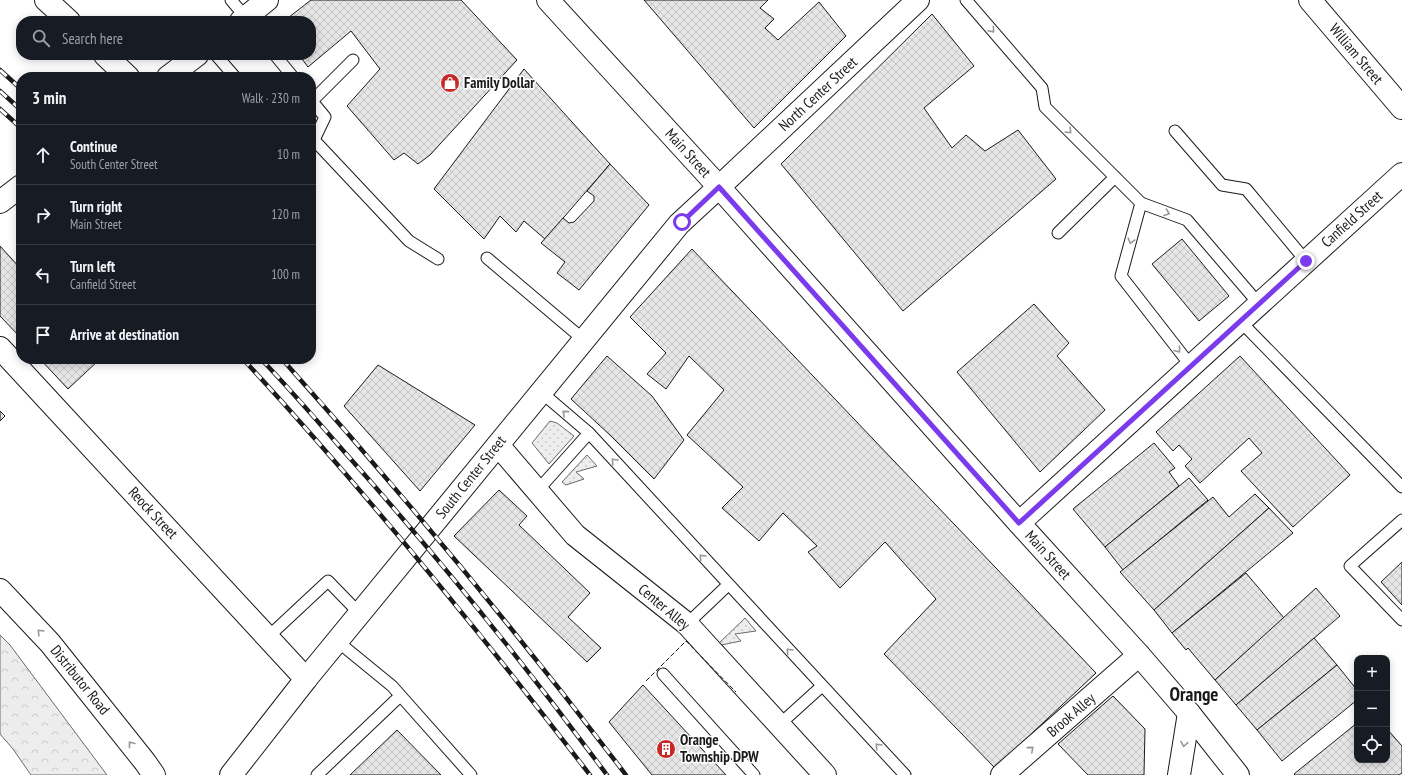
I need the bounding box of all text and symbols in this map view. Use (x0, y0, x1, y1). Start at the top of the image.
search box (16, 16, 316, 60)
street label: William Street (1325, 19, 1387, 88)
one-way arrow (987, 25, 994, 32)
icon: search (30, 27, 52, 49)
text: Search here (62, 29, 123, 48)
street label: North Center Street (774, 52, 861, 135)
shop icon: Family Dollar (439, 72, 461, 94)
place label: Family Dollar (464, 73, 535, 92)
text: 3 min (32, 87, 66, 109)
text: Walk · 230 m (242, 90, 300, 107)
street label: Main Street (661, 124, 715, 181)
one-way arrow (1064, 126, 1072, 134)
text: Continue (70, 137, 117, 156)
icon: ahead (32, 144, 54, 166)
text: 10 m (277, 146, 300, 163)
text: South Center Street (70, 156, 158, 173)
street label: Canfield Street (1317, 186, 1386, 251)
text: Turn right (70, 197, 122, 216)
icon: right (32, 204, 54, 226)
text: 120 m (271, 206, 300, 223)
one-way arrow (1163, 208, 1170, 216)
route start (673, 213, 691, 231)
text: Main Street (70, 216, 122, 233)
one-way arrow (1127, 238, 1135, 244)
route end (1297, 252, 1315, 270)
text: Turn left (70, 257, 115, 276)
icon: left (32, 264, 54, 286)
text: 100 m (271, 266, 300, 283)
text: Canfield Street (70, 276, 136, 293)
icon: arrive (32, 324, 54, 346)
text: Arrive at destination (70, 325, 179, 344)
one-way arrow (1174, 345, 1181, 352)
one-way arrow (562, 410, 569, 417)
street label: South Center Street (431, 431, 510, 522)
one-way arrow (611, 458, 619, 466)
street label: Reock Street (125, 483, 182, 543)
street label: Main Street (1021, 526, 1075, 583)
one-way arrow (700, 554, 707, 561)
street label: Center Alley (634, 579, 694, 634)
one-way arrow (37, 629, 45, 637)
street label: Distributor Road (47, 641, 114, 718)
one-way arrow (787, 648, 794, 656)
map controls (1354, 655, 1390, 763)
button: + (1354, 655, 1390, 691)
district label: Orange (1169, 682, 1219, 706)
street label: Brook Alley (1043, 688, 1099, 741)
button: − (1354, 691, 1390, 727)
button: locate (1354, 727, 1390, 763)
place label: Orange Township DPW (680, 730, 759, 766)
building icon: Orange Township DPW (655, 738, 677, 760)
one-way arrow (128, 741, 135, 748)
one-way arrow (1180, 741, 1189, 747)
one-way arrow (876, 744, 883, 751)
one-way arrow (1026, 747, 1034, 754)

